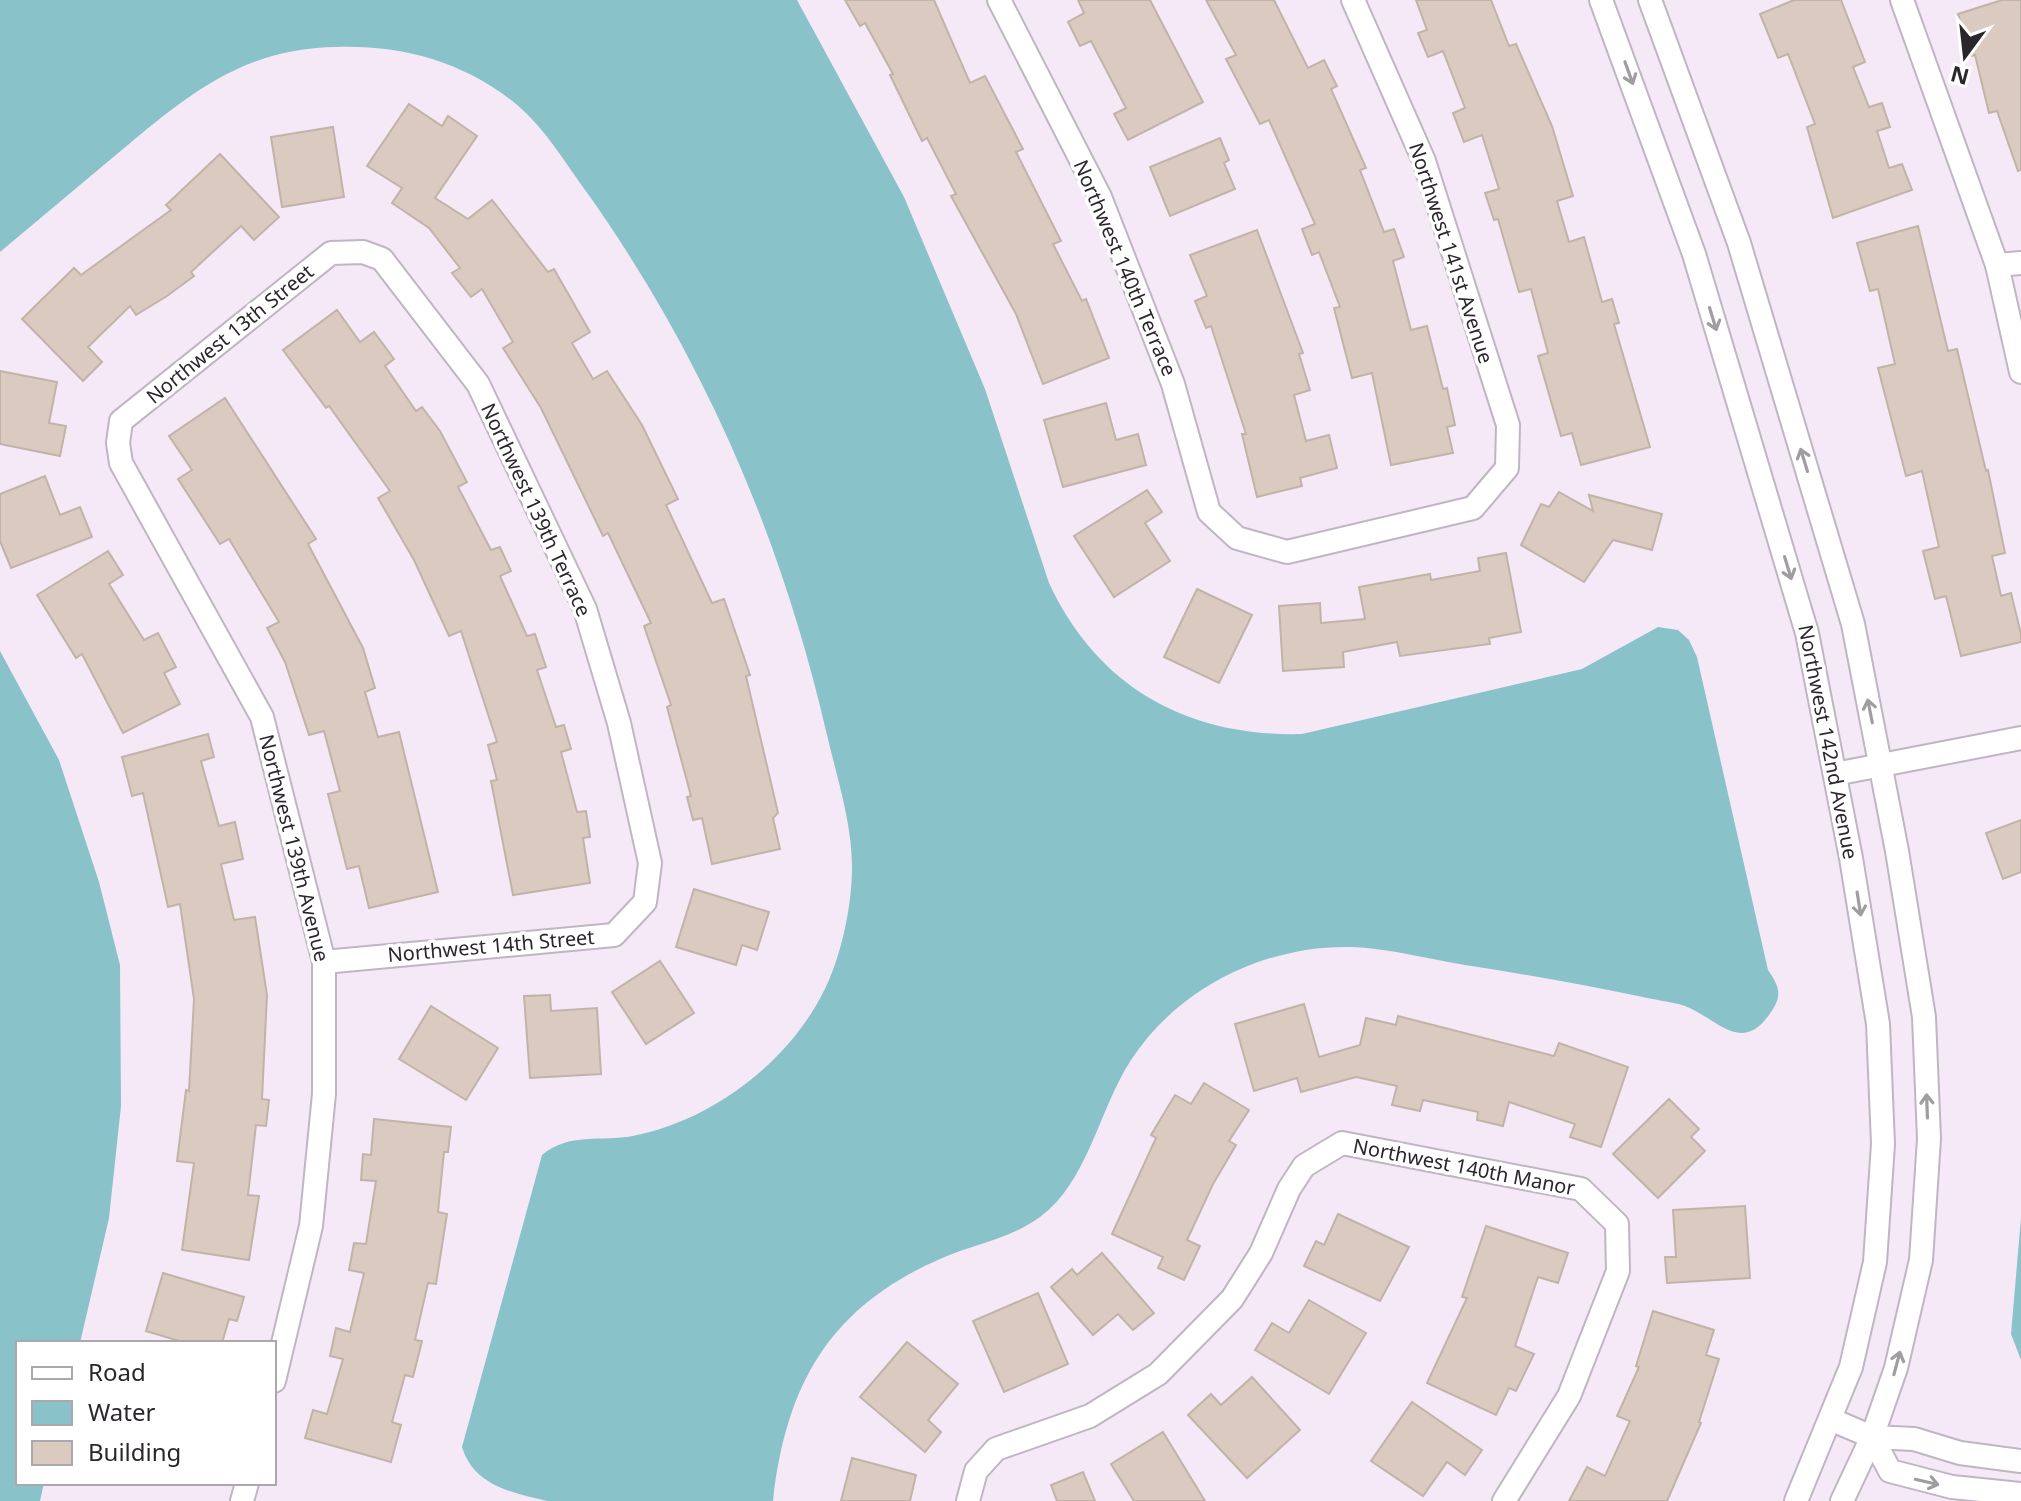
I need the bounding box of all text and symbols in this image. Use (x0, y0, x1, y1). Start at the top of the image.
north arrow (1925, 16, 2005, 96)
text: N (1947, 59, 1972, 93)
one-way arrow (1622, 60, 1637, 85)
street label: Northwest 141st Avenue (1403, 139, 1500, 367)
street label: Northwest 140th Terrace (1068, 156, 1183, 380)
street label: Northwest 13th Street (141, 258, 319, 409)
one-way arrow (1706, 305, 1721, 331)
street label: Northwest 139th Terrace (475, 399, 598, 621)
one-way arrow (1796, 447, 1811, 473)
one-way arrow (1781, 554, 1796, 580)
street label: Northwest 142nd Avenue (1792, 622, 1865, 862)
one-way arrow (1861, 699, 1876, 724)
street label: Northwest 139th Avenue (253, 731, 336, 964)
one-way arrow (1852, 891, 1867, 916)
street label: Northwest 14th Street (386, 923, 596, 968)
one-way arrow (1920, 1093, 1935, 1120)
street label: Northwest 140th Manor (1351, 1132, 1577, 1201)
legend (16, 1341, 276, 1485)
one-way arrow (1890, 1350, 1905, 1376)
text: Road (88, 1355, 146, 1388)
text: Water (88, 1395, 156, 1428)
text: Building (88, 1435, 181, 1468)
one-way arrow (1914, 1475, 1940, 1490)

